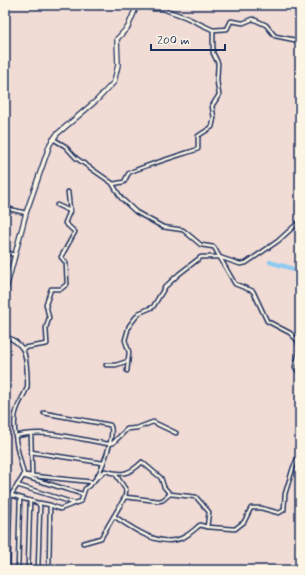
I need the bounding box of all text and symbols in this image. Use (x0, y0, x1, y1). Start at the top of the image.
scale bar (151, 26, 225, 52)
text: 200 m (157, 33, 190, 49)

